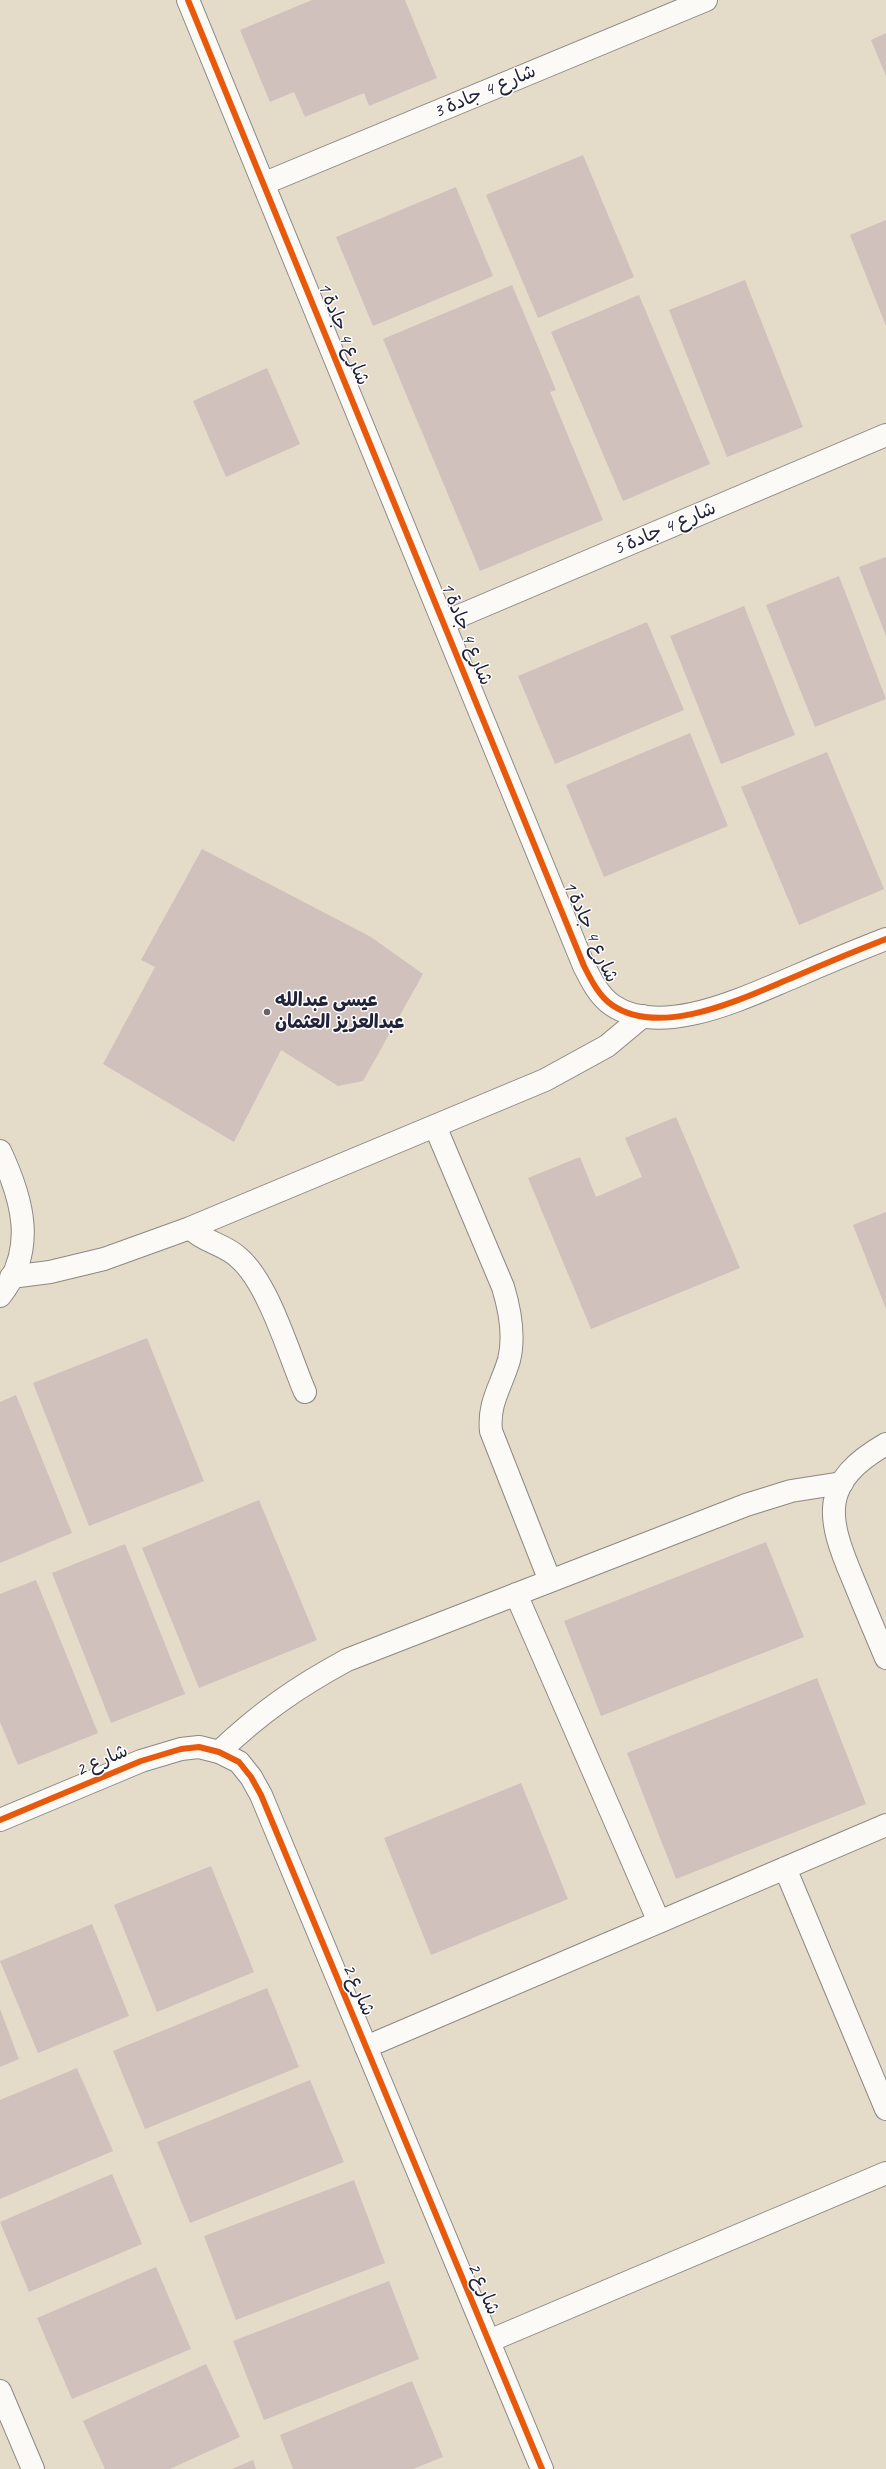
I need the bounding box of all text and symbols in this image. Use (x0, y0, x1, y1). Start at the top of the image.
street label: شارع 4 جادة 3 (430, 60, 540, 124)
street label: شارع 4 جادة 1 (312, 279, 374, 389)
street label: شارع 4 جادة 5 (610, 497, 720, 561)
street label: شارع 4 جادة 1 (435, 579, 497, 689)
street label: شارع 4 جادة 1 (557, 878, 623, 986)
place label: عيسى عبدالله عبدالعزيز العثمان (275, 990, 404, 1034)
marker: عيسى عبدالله عبدالعزيز العثمان (262, 1007, 272, 1017)
street label: شارع 2 (73, 1740, 131, 1782)
street label: شارع 2 (337, 1961, 379, 2019)
street label: شارع 2 (462, 2260, 504, 2318)

